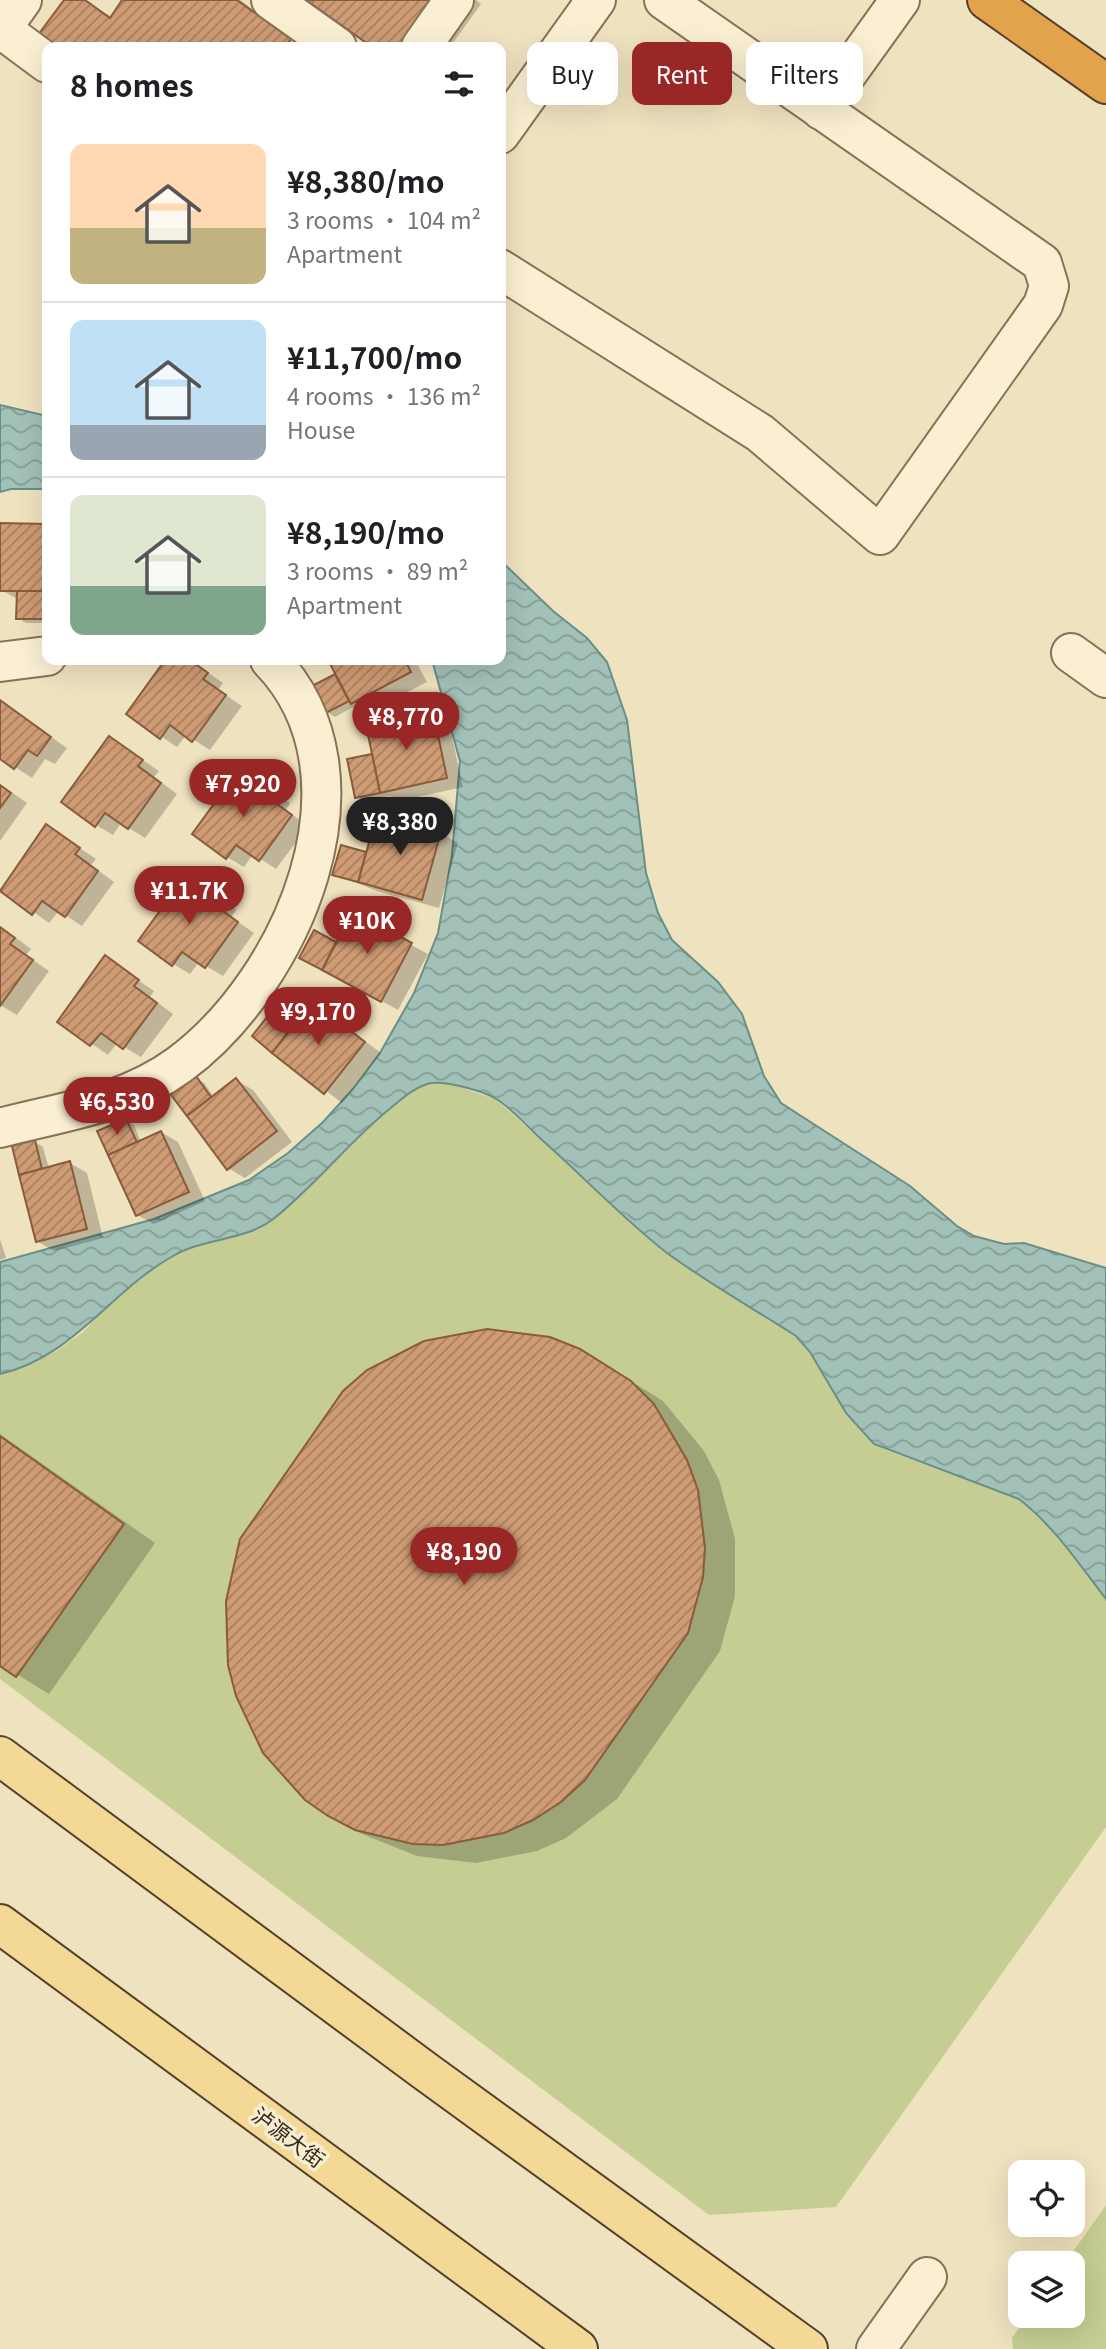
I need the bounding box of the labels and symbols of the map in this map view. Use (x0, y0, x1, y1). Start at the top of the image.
pin: ¥8,770 (349, 692, 463, 752)
pin: ¥7,920 (186, 760, 300, 819)
pin: ¥8,380 (343, 798, 457, 857)
pin: ¥11.7K (132, 866, 246, 926)
pin: ¥10K (326, 897, 408, 956)
pin: ¥9,170 (261, 988, 375, 1047)
pin: ¥6,530 (60, 1078, 174, 1137)
pin: ¥8,190 (407, 1528, 521, 1587)
street label: 泸源大街 (247, 2099, 332, 2174)

